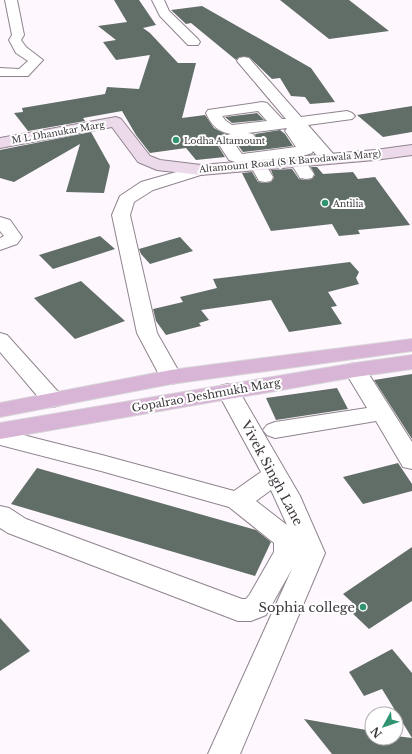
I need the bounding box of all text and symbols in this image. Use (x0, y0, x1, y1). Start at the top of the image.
street label: M L Dhanukar Marg (11, 118, 106, 146)
marker: Lodha Altamount (171, 135, 181, 145)
place label: Lodha Altamount (184, 135, 266, 146)
street label: Altamount Road (S K Barodawala Marg) (198, 148, 381, 175)
marker: Antilia (320, 198, 330, 208)
place label: Antilia (332, 198, 364, 209)
street label: Gopalrao Deshmukh Marg (131, 375, 282, 415)
street label: Vivek Singh Lane (237, 417, 307, 528)
place label: Sophia college (259, 599, 355, 616)
marker: Sophia college (358, 602, 368, 612)
north arrow (364, 706, 404, 746)
text: N (367, 723, 385, 741)

